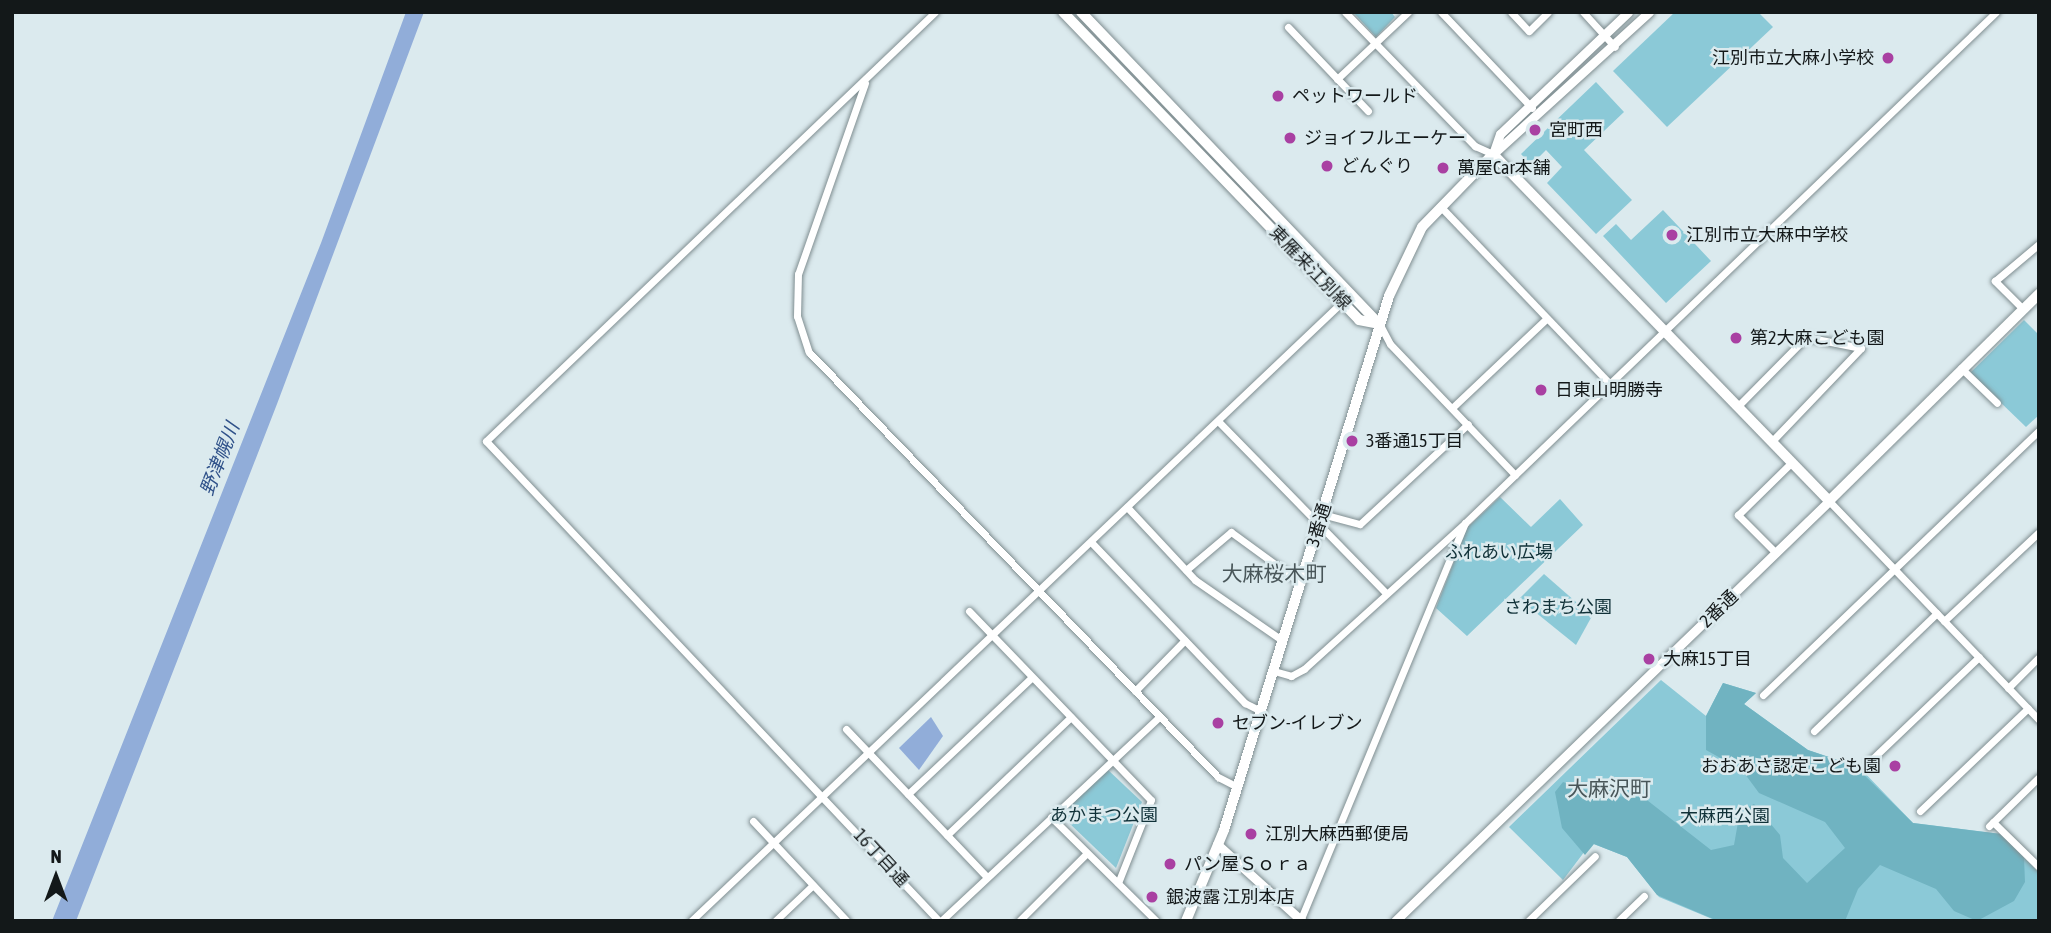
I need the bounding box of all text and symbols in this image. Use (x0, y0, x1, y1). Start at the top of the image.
place label: 江別市立大麻小学校 (1712, 47, 1874, 69)
marker: 江別市立大麻小学校 (1880, 50, 1896, 66)
place label: ペットワールド (1292, 85, 1418, 107)
marker: ペットワールド (1270, 88, 1286, 104)
place label: 宮町西 (1549, 119, 1603, 141)
marker: 宮町西 (1527, 122, 1543, 138)
place label: ジョイフルエーケー (1304, 127, 1466, 149)
marker: ジョイフルエーケー (1282, 130, 1298, 146)
place label: どんぐり (1341, 155, 1413, 177)
place label: 萬屋Car本舗 (1457, 157, 1551, 179)
marker: どんぐり (1319, 158, 1335, 174)
marker: 萬屋Car本舗 (1435, 160, 1451, 176)
street label: 東雁来江別線 (1265, 222, 1355, 314)
place label: 江別市立大麻中学校 (1686, 224, 1848, 246)
marker: 江別市立大麻中学校 (1664, 227, 1680, 243)
place label: 第2大麻こども園 (1750, 327, 1884, 349)
marker: 第2大麻こども園 (1728, 330, 1744, 346)
place label: 日東山明勝寺 (1555, 379, 1663, 401)
marker: 日東山明勝寺 (1533, 382, 1549, 398)
water label: 野津幌川 (196, 419, 244, 499)
place label: 3番通15丁目 (1366, 430, 1463, 452)
marker: 3番通15丁目 (1344, 433, 1360, 449)
street label: 3番通 (1302, 501, 1336, 549)
park label: ふれあい広場 (1445, 541, 1553, 563)
district label: 大麻桜木町 (1222, 560, 1326, 586)
street label: 2番通 (1696, 586, 1742, 632)
park label: さわまち公園 (1504, 596, 1612, 618)
place label: 大麻15丁目 (1663, 648, 1752, 670)
marker: 大麻15丁目 (1641, 651, 1657, 667)
place label: セブン-イレブン (1232, 712, 1362, 734)
marker: セブン-イレブン (1210, 715, 1226, 731)
place label: おおあさ認定こども園 (1701, 755, 1881, 777)
marker: おおあさ認定こども園 (1887, 758, 1903, 774)
district label: 大麻沢町 (1567, 775, 1651, 801)
park label: あかまつ公園 (1050, 804, 1158, 826)
park label: 大麻西公園 (1680, 805, 1770, 827)
place label: 江別大麻西郵便局 (1265, 823, 1409, 845)
street label: 16丁目通 (849, 825, 913, 891)
marker: 江別大麻西郵便局 (1243, 826, 1259, 842)
north arrow (21, 842, 91, 912)
text: N (50, 845, 62, 867)
place label: パン屋Ｓｏｒａ (1184, 853, 1310, 875)
marker: パン屋Ｓｏｒａ (1162, 856, 1178, 872)
place label: 銀波露 江別本店 (1166, 886, 1294, 908)
marker: 銀波露 江別本店 (1144, 889, 1160, 905)

